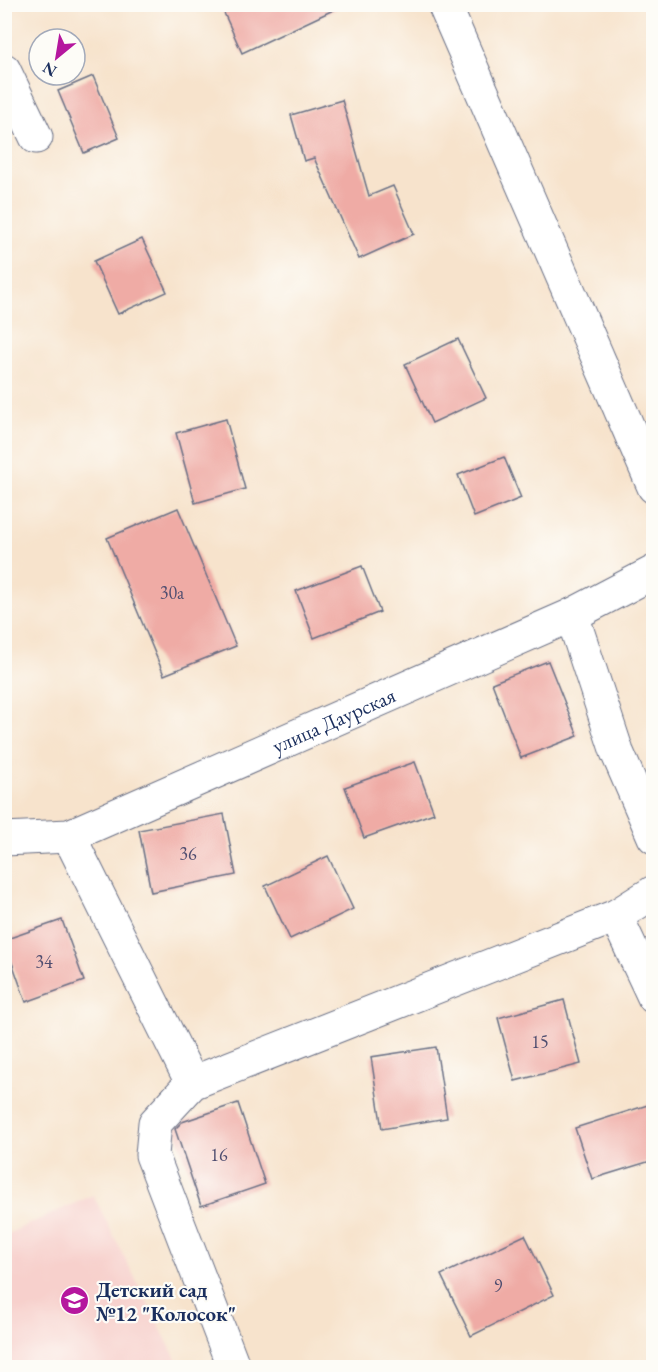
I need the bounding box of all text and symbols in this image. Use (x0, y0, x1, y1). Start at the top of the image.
north arrow (27, 27, 87, 87)
text: N (39, 57, 61, 82)
house number: 30а (160, 581, 185, 604)
street label: улица Даурская (268, 681, 399, 759)
house number: 36 (179, 842, 197, 865)
house number: 34 (35, 950, 53, 973)
house number: 15 (531, 1030, 549, 1053)
house number: 16 (210, 1143, 228, 1166)
house number: 9 (494, 1274, 503, 1297)
place label: Детский сад №12 "Колосок" (96, 1276, 236, 1327)
school or university icon: Детский сад №12 "Колосок" (59, 1285, 91, 1317)

